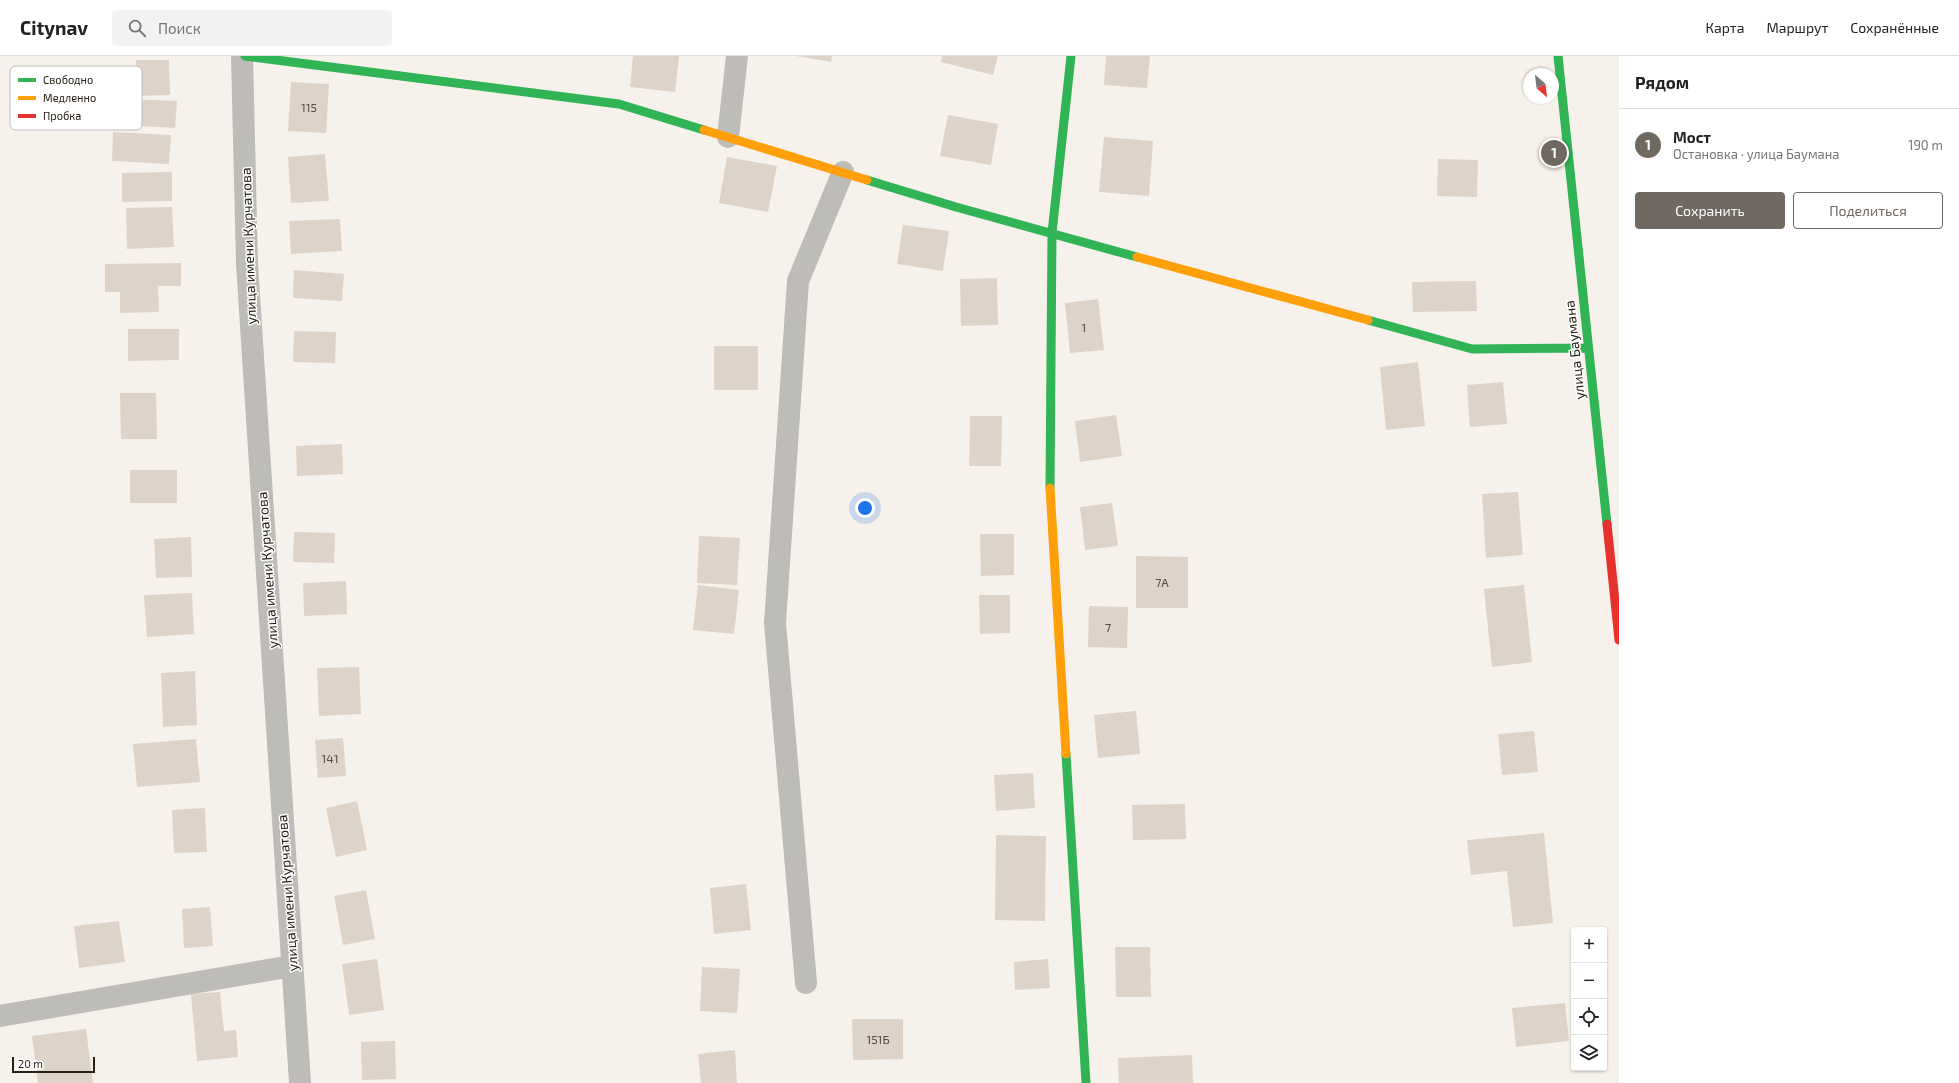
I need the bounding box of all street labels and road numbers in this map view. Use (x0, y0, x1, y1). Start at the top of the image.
street label: улица имени Курчатова (237, 167, 259, 325)
street label: улица Баумана (1560, 299, 1588, 401)
street label: улица имени Курчатова (253, 491, 281, 649)
street label: улица имени Курчатова (273, 814, 301, 972)

